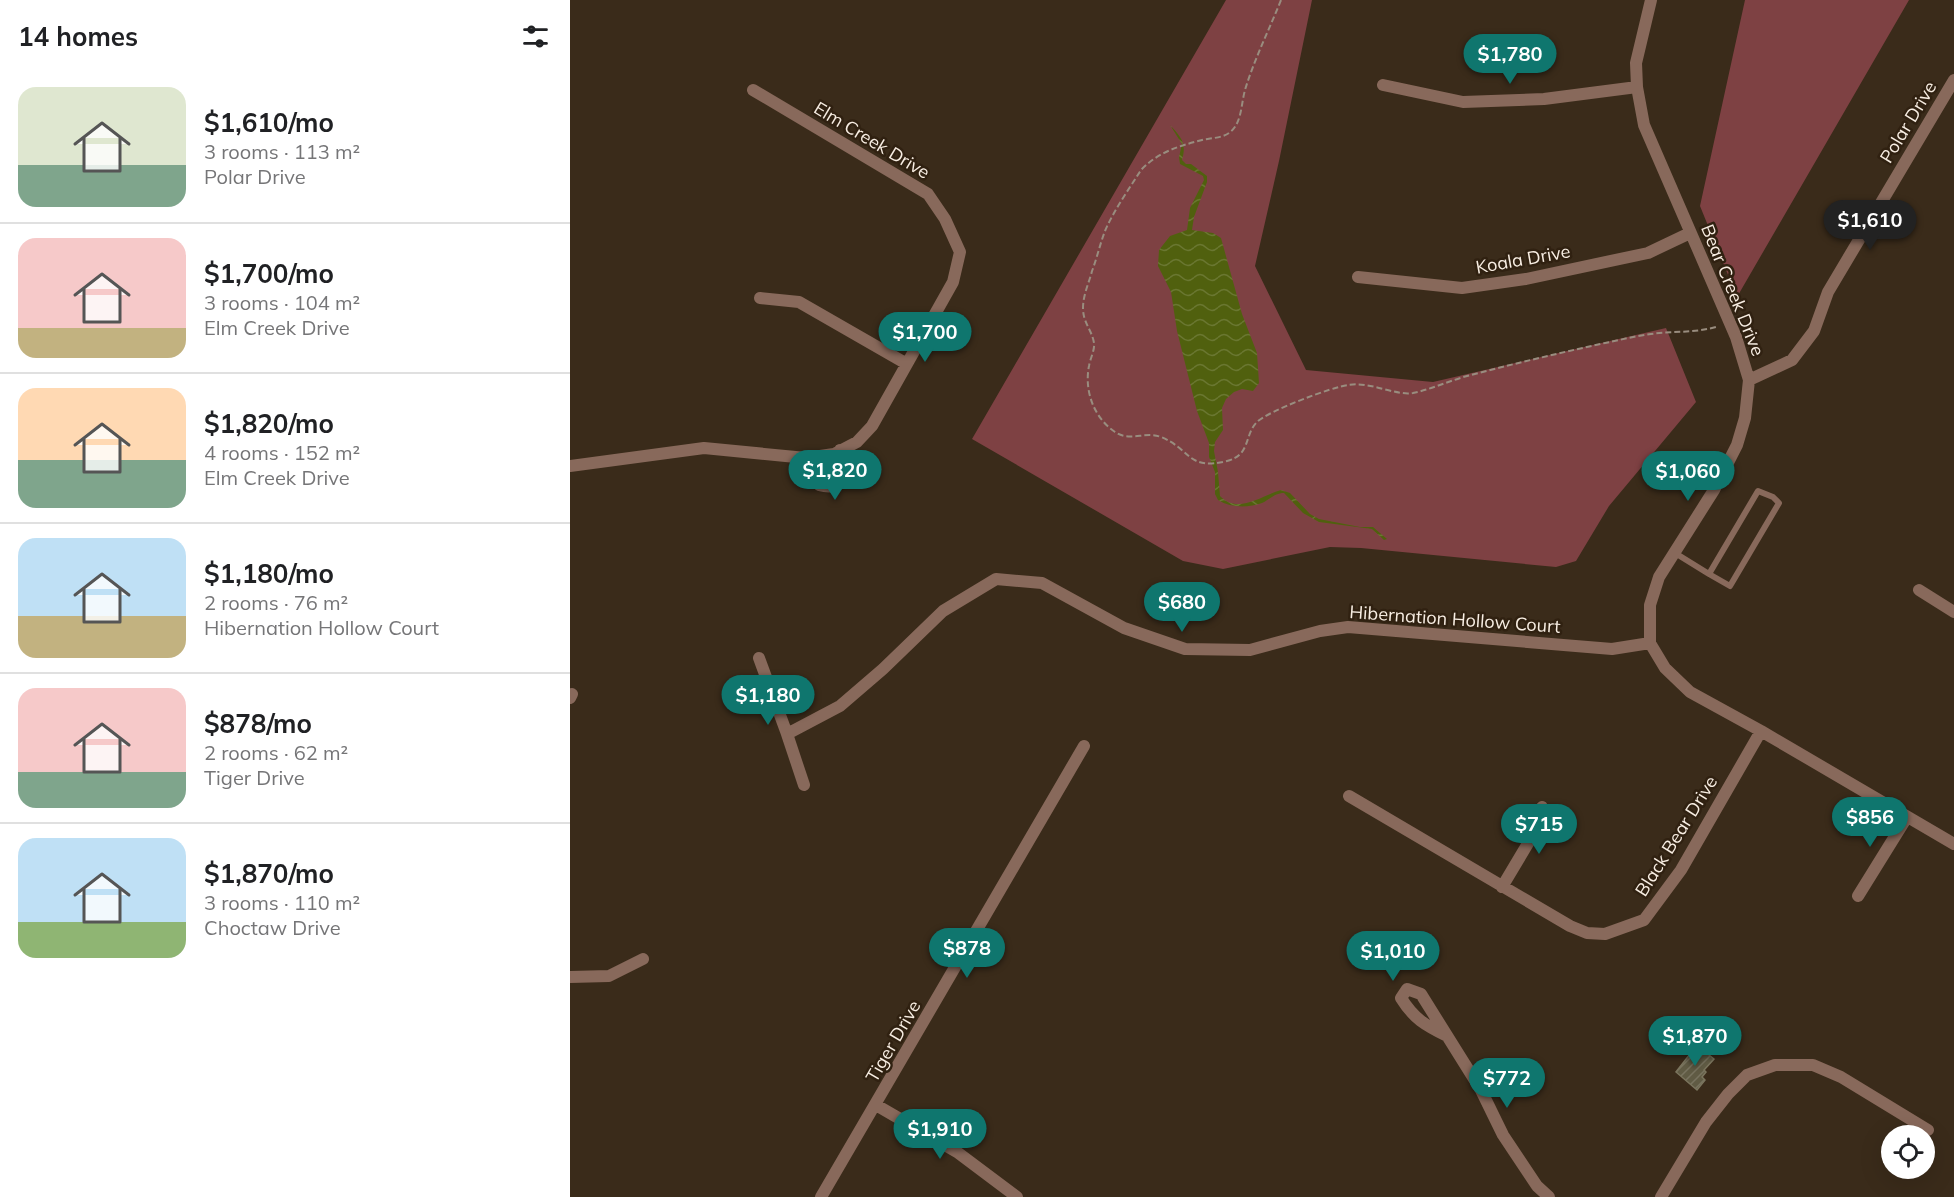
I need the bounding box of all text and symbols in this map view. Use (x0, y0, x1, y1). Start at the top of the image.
text: 14 homes (18, 20, 138, 53)
icon: filters (519, 20, 552, 53)
pin: $1,780 (1461, 34, 1559, 85)
text: $1,780 (1478, 41, 1542, 66)
street label: Polar Drive (1875, 77, 1941, 167)
street label: Elm Creek Drive (810, 96, 934, 184)
text: $1,610/mo (204, 106, 334, 139)
icon: home (66, 111, 138, 183)
text: 3 rooms · 113 m² (204, 139, 360, 164)
text: Polar Drive (204, 164, 306, 189)
pin: $1,610 (1821, 200, 1919, 251)
text: $1,610 (1838, 207, 1902, 232)
street label: Bear Creek Drive (1696, 221, 1770, 359)
street label: Koala Drive (1474, 239, 1572, 279)
text: $1,700/mo (204, 257, 334, 290)
icon: home (66, 262, 138, 334)
text: 3 rooms · 104 m² (204, 290, 360, 315)
pin: $1,700 (876, 312, 974, 363)
text: Elm Creek Drive (204, 315, 350, 340)
text: $1,700 (893, 319, 957, 344)
text: $1,820/mo (204, 407, 334, 440)
icon: home (66, 412, 138, 484)
text: 4 rooms · 152 m² (204, 440, 360, 465)
pin: $1,820 (786, 450, 884, 501)
pin: $1,060 (1639, 451, 1737, 502)
text: $1,820 (803, 457, 867, 482)
text: $1,060 (1656, 458, 1720, 483)
text: Elm Creek Drive (204, 465, 350, 490)
text: $1,180/mo (204, 557, 334, 590)
icon: home (66, 562, 138, 634)
pin: $680 (1146, 582, 1218, 633)
text: $680 (1158, 589, 1206, 614)
text: 2 rooms · 76 m² (204, 590, 348, 615)
street label: Hibernation Hollow Court (1349, 600, 1561, 638)
text: Hibernation Hollow Court (204, 615, 439, 640)
pin: $1,180 (719, 675, 817, 726)
text: $1,180 (736, 682, 800, 707)
text: $878/mo (204, 707, 312, 740)
icon: home (66, 712, 138, 784)
text: 2 rooms · 62 m² (204, 740, 348, 765)
text: Tiger Drive (204, 765, 305, 790)
street label: Black Bear Drive (1630, 771, 1722, 901)
pin: $856 (1834, 797, 1906, 848)
pin: $715 (1503, 804, 1575, 855)
text: $856 (1846, 804, 1894, 829)
text: $715 (1515, 811, 1563, 836)
text: $1,870/mo (204, 857, 334, 890)
icon: home (66, 862, 138, 934)
text: 3 rooms · 110 m² (204, 890, 360, 915)
text: Choctaw Drive (204, 915, 341, 940)
pin: $878 (931, 928, 1003, 979)
pin: $1,010 (1344, 931, 1442, 982)
text: $878 (943, 935, 991, 960)
text: $1,010 (1361, 938, 1425, 963)
street label: Tiger Drive (860, 996, 926, 1086)
pin: $1,870 (1646, 1016, 1744, 1067)
text: $1,870 (1663, 1023, 1727, 1048)
pin: $772 (1471, 1058, 1543, 1109)
text: $772 (1483, 1065, 1531, 1090)
pin: $1,910 (891, 1109, 989, 1160)
text: $1,910 (908, 1116, 972, 1141)
map controls (1881, 1125, 1935, 1179)
button: locate (1881, 1125, 1935, 1179)

